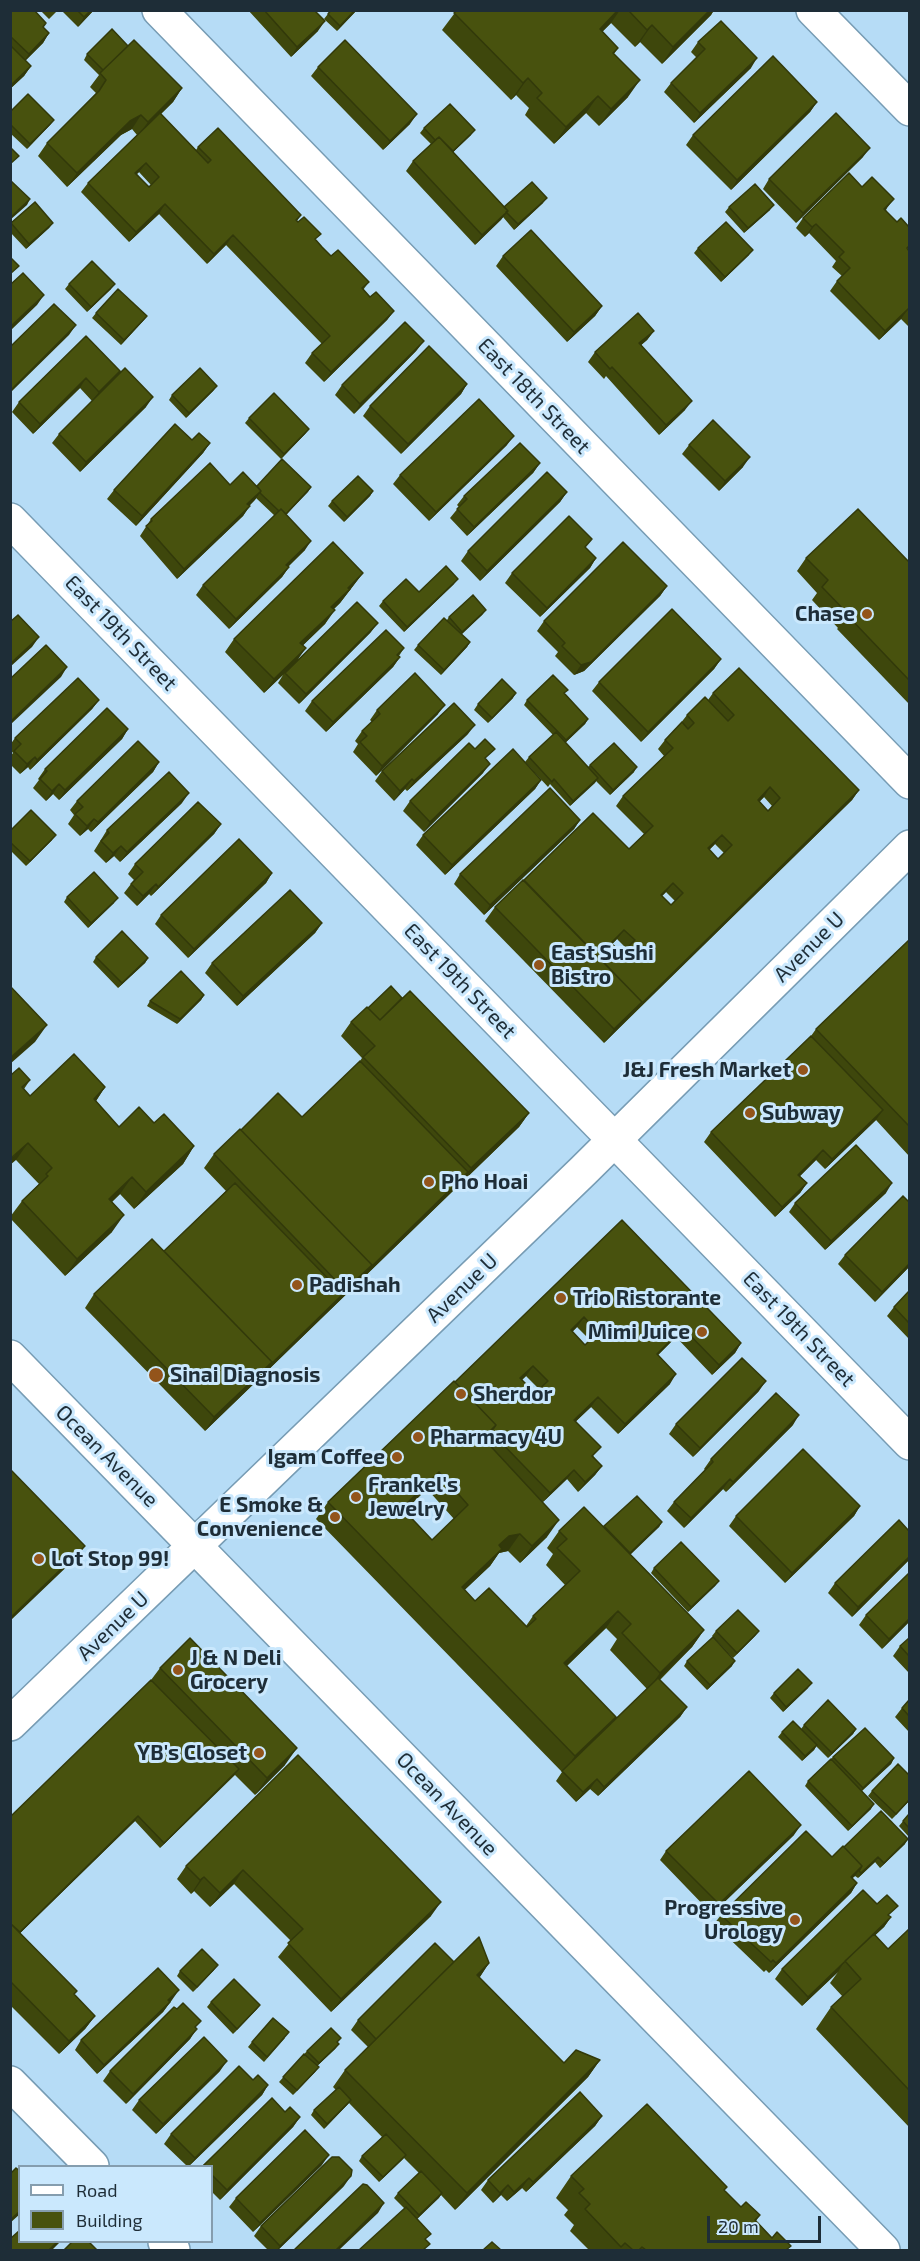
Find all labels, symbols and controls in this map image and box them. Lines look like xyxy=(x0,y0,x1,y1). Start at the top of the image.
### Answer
street label: East 18th Street xyxy=(472,333,596,459)
street label: East 19th Street xyxy=(60,570,182,696)
place label: Chase xyxy=(795,601,855,627)
marker: Chase xyxy=(860,607,874,621)
street label: Avenue U xyxy=(769,907,849,987)
street label: East 19th Street xyxy=(399,918,521,1044)
place label: East Sushi Bistro xyxy=(551,940,654,990)
marker: East Sushi Bistro xyxy=(532,958,546,972)
place label: J&J Fresh Market xyxy=(622,1057,791,1083)
marker: J&J Fresh Market xyxy=(796,1063,810,1077)
place label: Subway xyxy=(762,1100,841,1126)
marker: Subway xyxy=(743,1106,757,1120)
place label: Pho Hoai xyxy=(441,1169,528,1195)
marker: Pho Hoai xyxy=(422,1175,436,1189)
street label: Avenue U xyxy=(421,1248,503,1328)
street label: East 19th Street xyxy=(738,1266,860,1392)
place label: Padishah xyxy=(309,1272,401,1298)
marker: Padishah xyxy=(290,1278,304,1292)
place label: Trio Ristorante xyxy=(573,1285,721,1311)
marker: Trio Ristorante xyxy=(554,1291,568,1305)
place label: Mimi Juice xyxy=(588,1319,690,1345)
marker: Mimi Juice xyxy=(695,1325,709,1339)
place label: Sinai Diagnosis xyxy=(170,1362,320,1388)
marker: Sinai Diagnosis xyxy=(147,1366,165,1384)
place label: Sherdor xyxy=(473,1381,553,1407)
marker: Sherdor xyxy=(454,1387,468,1401)
street label: Ocean Avenue xyxy=(51,1400,163,1512)
place label: Pharmacy 4U xyxy=(430,1424,562,1450)
marker: Pharmacy 4U xyxy=(411,1430,425,1444)
place label: Igam Coffee xyxy=(268,1444,385,1470)
marker: Igam Coffee xyxy=(390,1450,404,1464)
place label: Frankel's Jewelry xyxy=(368,1472,458,1522)
marker: Frankel's Jewelry xyxy=(349,1490,363,1504)
place label: E Smoke & Convenience xyxy=(197,1492,323,1542)
marker: E Smoke & Convenience xyxy=(328,1510,342,1524)
place label: Lot Stop 99! xyxy=(51,1546,169,1572)
marker: Lot Stop 99! xyxy=(32,1552,46,1566)
street label: Avenue U xyxy=(72,1586,154,1666)
place label: J & N Deli Grocery xyxy=(190,1645,282,1695)
marker: J & N Deli Grocery xyxy=(171,1663,185,1677)
place label: YB's Closet xyxy=(137,1740,247,1766)
marker: YB's Closet xyxy=(252,1746,266,1760)
street label: Ocean Avenue xyxy=(391,1747,503,1861)
place label: Progressive Urology xyxy=(664,1895,783,1945)
marker: Progressive Urology xyxy=(788,1913,802,1927)
legend xyxy=(18,2165,213,2243)
text: Road xyxy=(76,2179,117,2201)
scale bar xyxy=(710,2204,824,2242)
text: Building xyxy=(76,2209,143,2231)
text: 20 m xyxy=(718,2215,759,2237)

